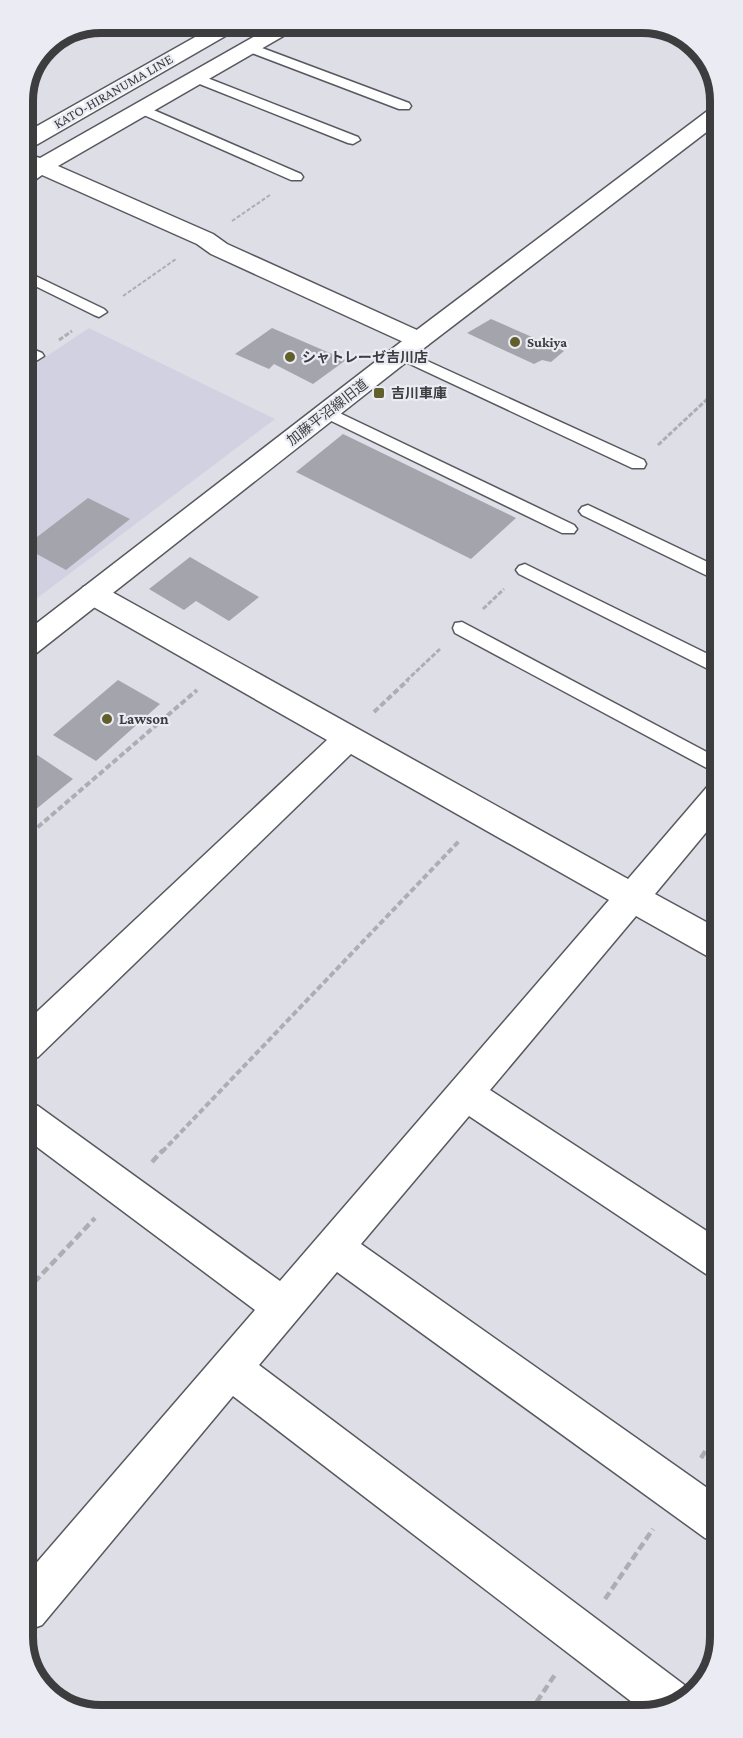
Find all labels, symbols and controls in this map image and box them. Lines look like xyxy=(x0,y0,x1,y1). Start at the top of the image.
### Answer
street label: KATO-HIRANUMA LINE xyxy=(51,50,176,132)
place label: Sukiya xyxy=(527,334,567,350)
marker: Sukiya xyxy=(508,335,522,349)
place label: シャトレーゼ吉川店 xyxy=(302,349,428,365)
marker: シャトレーゼ吉川店 xyxy=(283,350,297,364)
street label: 加藤平沼線旧道 xyxy=(283,376,371,448)
place label: 吉川車庫 xyxy=(391,385,447,401)
marker: 吉川車庫 xyxy=(372,386,386,400)
place label: Lawson xyxy=(119,711,169,727)
marker: Lawson xyxy=(100,712,114,726)

